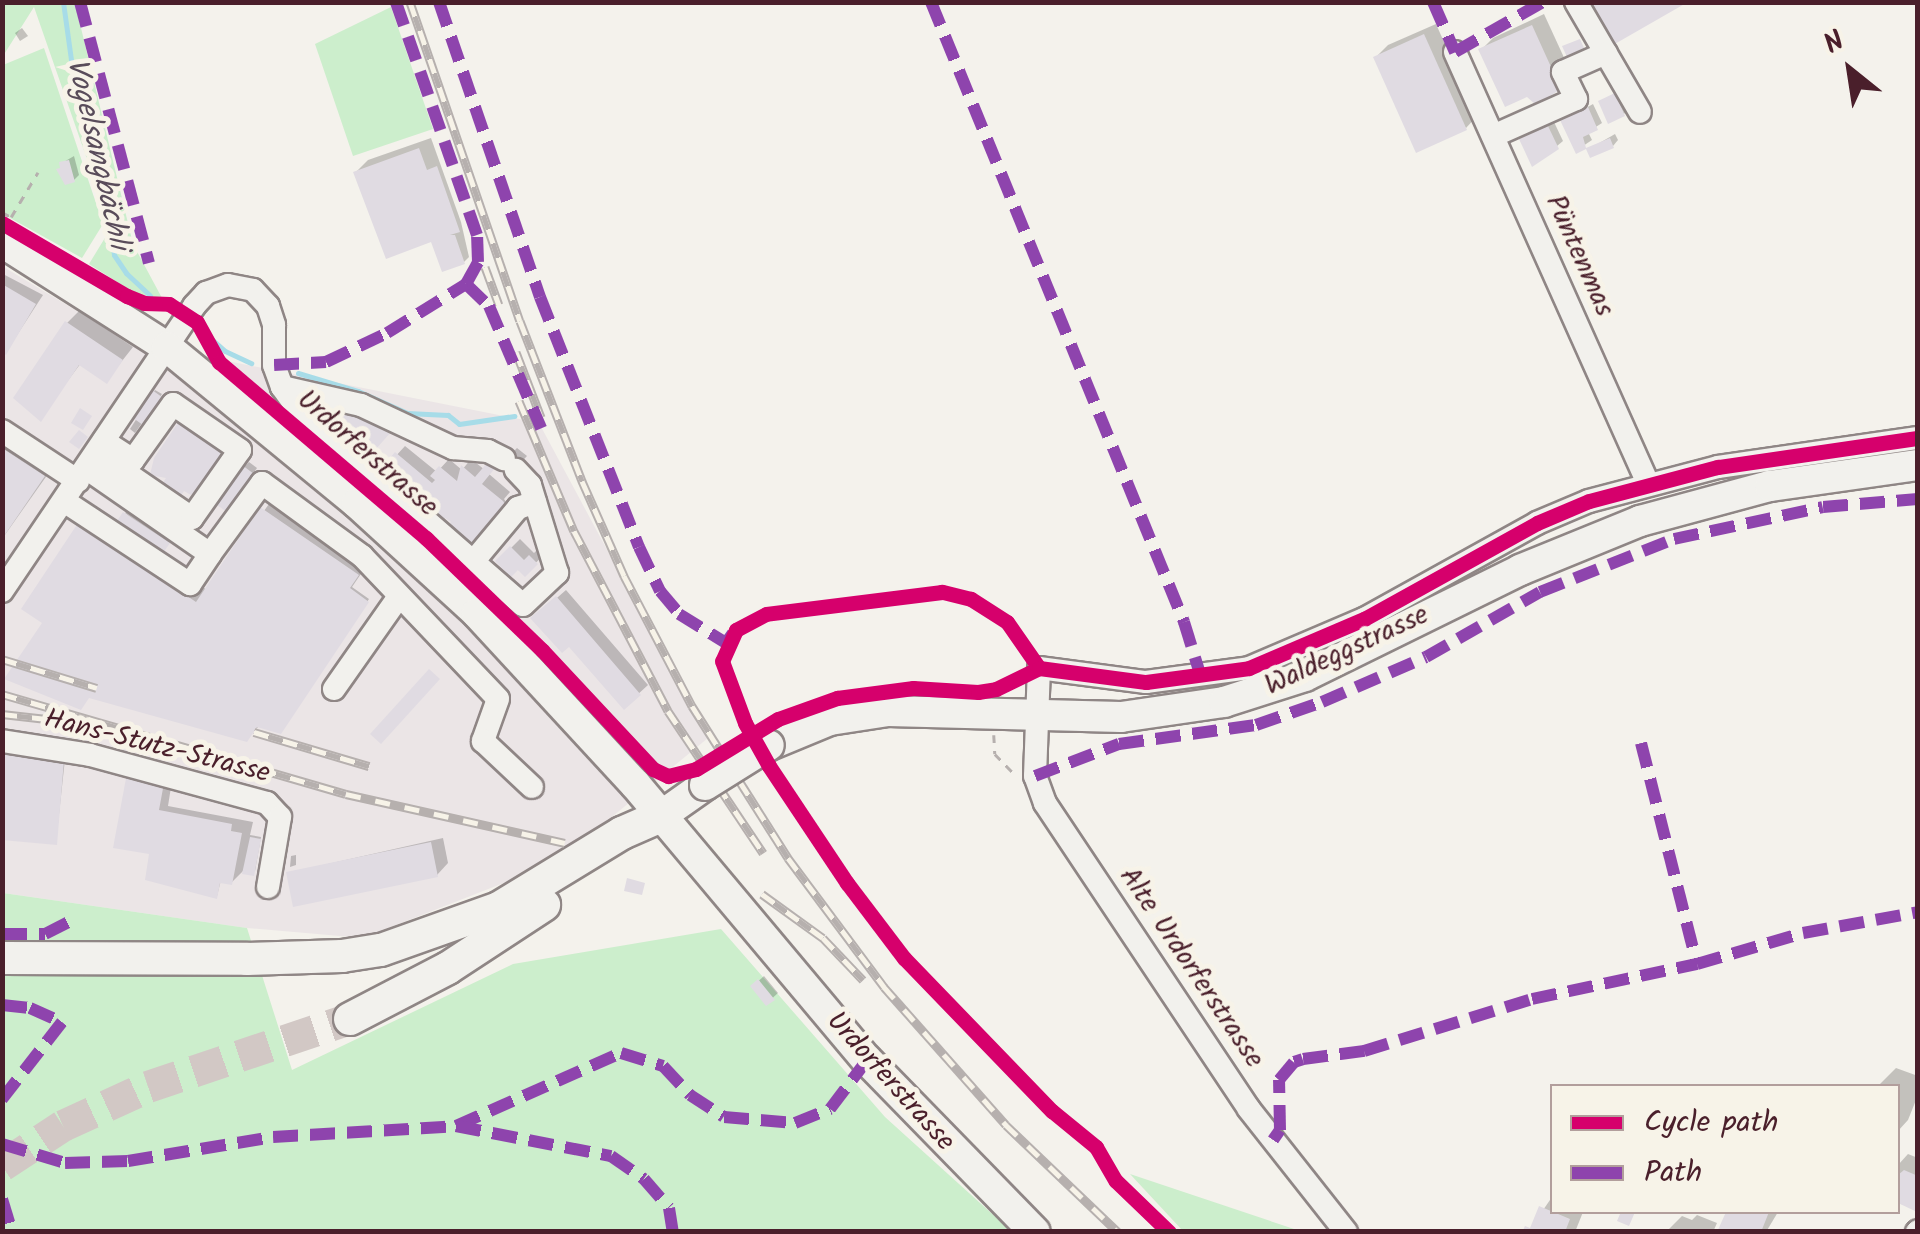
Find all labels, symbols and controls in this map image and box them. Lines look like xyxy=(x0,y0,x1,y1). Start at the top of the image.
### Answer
north arrow xyxy=(1800,20,1900,120)
text: N xyxy=(1816,20,1854,67)
water label: Vogelsangbächli xyxy=(57,55,137,253)
street label: Püntenmas xyxy=(1537,190,1621,322)
street label: Urdorferstrasse xyxy=(290,384,444,524)
street label: Waldeggstrasse xyxy=(1260,598,1434,704)
street label: Hans-Stutz-Strasse xyxy=(41,703,273,791)
street label: Alte Urdorferstrasse xyxy=(1112,861,1270,1075)
street label: Urdorferstrasse xyxy=(819,1005,961,1159)
legend xyxy=(1550,1084,1900,1214)
text: Cycle path xyxy=(1644,1099,1778,1147)
text: Path xyxy=(1644,1149,1702,1197)

